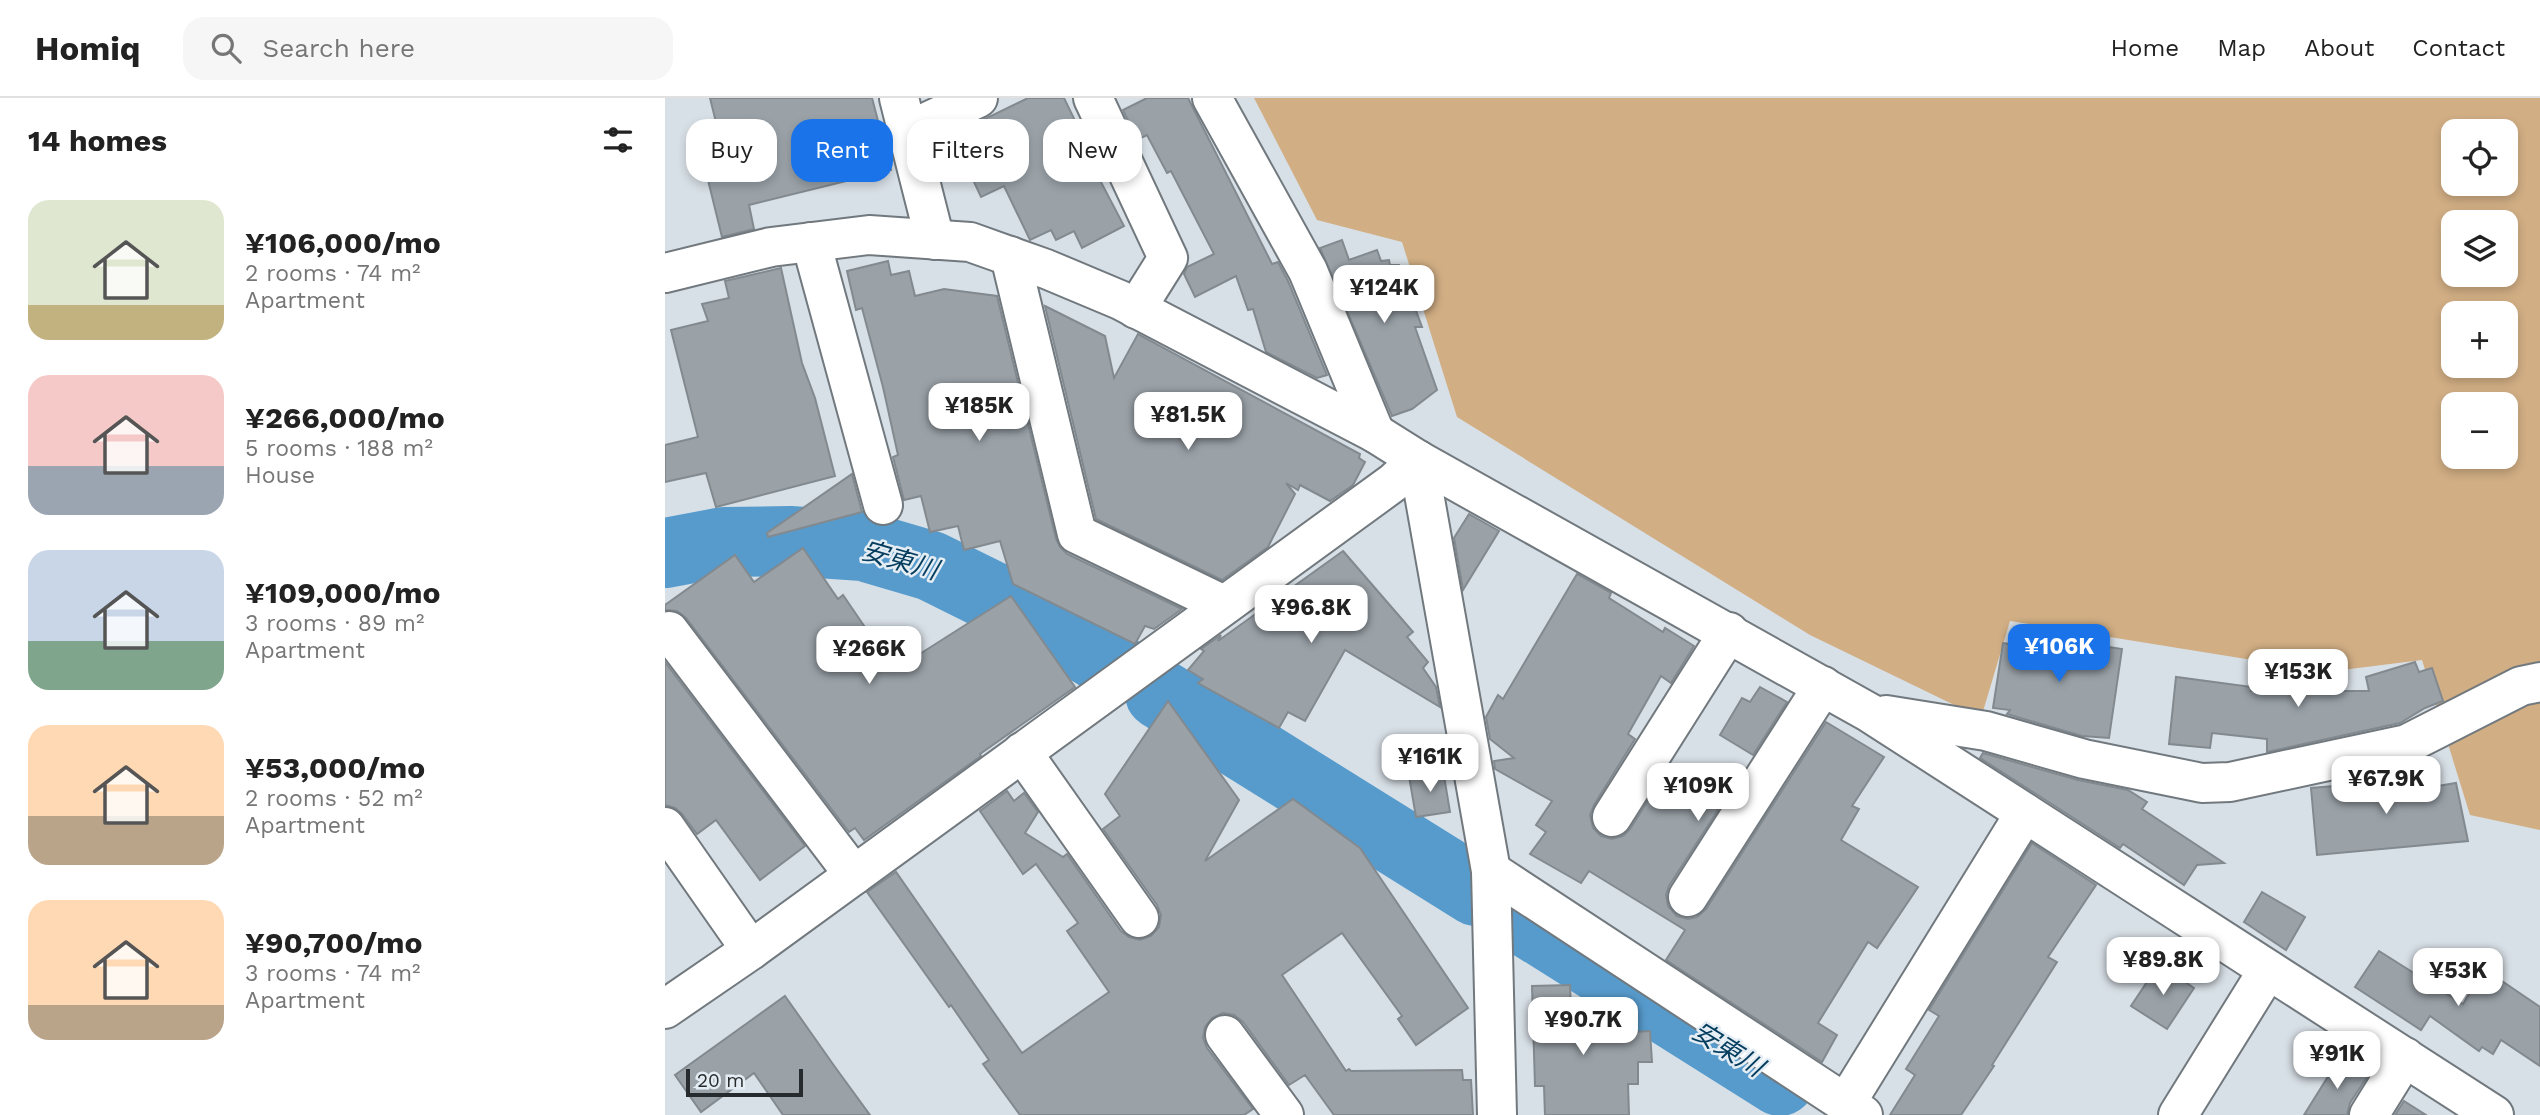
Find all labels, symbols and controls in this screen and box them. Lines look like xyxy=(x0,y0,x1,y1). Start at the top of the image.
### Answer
search box xyxy=(183,17,673,80)
text: Homiq xyxy=(35,29,141,68)
icon: search xyxy=(207,29,245,67)
text: Search here xyxy=(263,33,415,63)
text: Home xyxy=(2111,34,2179,62)
text: Map xyxy=(2217,34,2266,62)
text: About xyxy=(2304,34,2374,62)
text: Contact xyxy=(2412,34,2505,62)
chip: Buy xyxy=(686,119,777,182)
chip: Rent xyxy=(791,119,893,182)
chip: Filters xyxy=(907,119,1029,182)
chip: New xyxy=(1043,119,1142,182)
map controls xyxy=(2441,119,2518,469)
button: locate xyxy=(2441,119,2518,196)
icon: filters xyxy=(599,121,637,159)
text: 14 homes xyxy=(28,123,167,158)
button: layers xyxy=(2441,210,2518,287)
text: ¥106,000/mo xyxy=(245,225,441,260)
icon: home xyxy=(84,228,168,312)
text: 2 rooms · 74 m² xyxy=(245,260,420,287)
pin: ¥124K xyxy=(1335,266,1433,325)
text: ¥124K xyxy=(1349,274,1419,301)
text: Apartment xyxy=(245,287,365,314)
button: + xyxy=(2441,301,2518,378)
pin: ¥185K xyxy=(930,384,1028,443)
text: ¥185K xyxy=(945,392,1014,419)
pin: ¥81.5K xyxy=(1131,392,1245,452)
button: − xyxy=(2441,392,2518,469)
text: ¥266,000/mo xyxy=(245,400,445,435)
text: ¥81.5K xyxy=(1150,401,1226,428)
icon: home xyxy=(84,403,168,487)
text: 5 rooms · 188 m² xyxy=(245,435,433,462)
text: House xyxy=(245,462,315,489)
water label: 安東川 xyxy=(858,535,945,586)
text: ¥109,000/mo xyxy=(245,575,440,610)
icon: home xyxy=(84,578,168,662)
pin: ¥96.8K xyxy=(1254,586,1368,645)
text: ¥96.8K xyxy=(1271,594,1351,621)
text: 3 rooms · 89 m² xyxy=(245,610,424,637)
pin: ¥106K xyxy=(2010,624,2108,684)
pin: ¥266K xyxy=(820,626,918,686)
text: ¥106K xyxy=(2024,633,2094,660)
text: ¥266K xyxy=(832,635,906,662)
text: Apartment xyxy=(245,637,365,664)
pin: ¥153K xyxy=(2249,650,2347,709)
text: ¥153K xyxy=(2264,658,2332,685)
pin: ¥161K xyxy=(1381,734,1479,794)
text: ¥161K xyxy=(1398,743,1462,770)
text: ¥53,000/mo xyxy=(245,750,425,785)
icon: home xyxy=(84,753,168,837)
pin: ¥67.9K xyxy=(2329,756,2443,816)
pin: ¥109K xyxy=(1649,764,1747,823)
text: ¥67.9K xyxy=(2348,765,2425,792)
text: ¥109K xyxy=(1663,772,1733,799)
text: 2 rooms · 52 m² xyxy=(245,785,423,812)
text: Apartment xyxy=(245,812,365,839)
text: ¥90,700/mo xyxy=(245,925,422,960)
icon: home xyxy=(84,928,168,1012)
pin: ¥89.8K xyxy=(2106,937,2220,997)
text: ¥89.8K xyxy=(2123,946,2203,973)
pin: ¥53K xyxy=(2417,948,2499,1008)
text: ¥53K xyxy=(2429,957,2487,984)
text: 3 rooms · 74 m² xyxy=(245,960,420,987)
text: Apartment xyxy=(245,987,365,1014)
pin: ¥90.7K xyxy=(1526,998,1640,1057)
text: ¥90.7K xyxy=(1544,1006,1622,1033)
water label: 安東川 xyxy=(1687,1016,1772,1084)
pin: ¥91K xyxy=(2296,1032,2378,1091)
text: ¥91K xyxy=(2309,1040,2365,1067)
scale bar xyxy=(686,1066,803,1098)
text: 20 m xyxy=(697,1069,744,1092)

